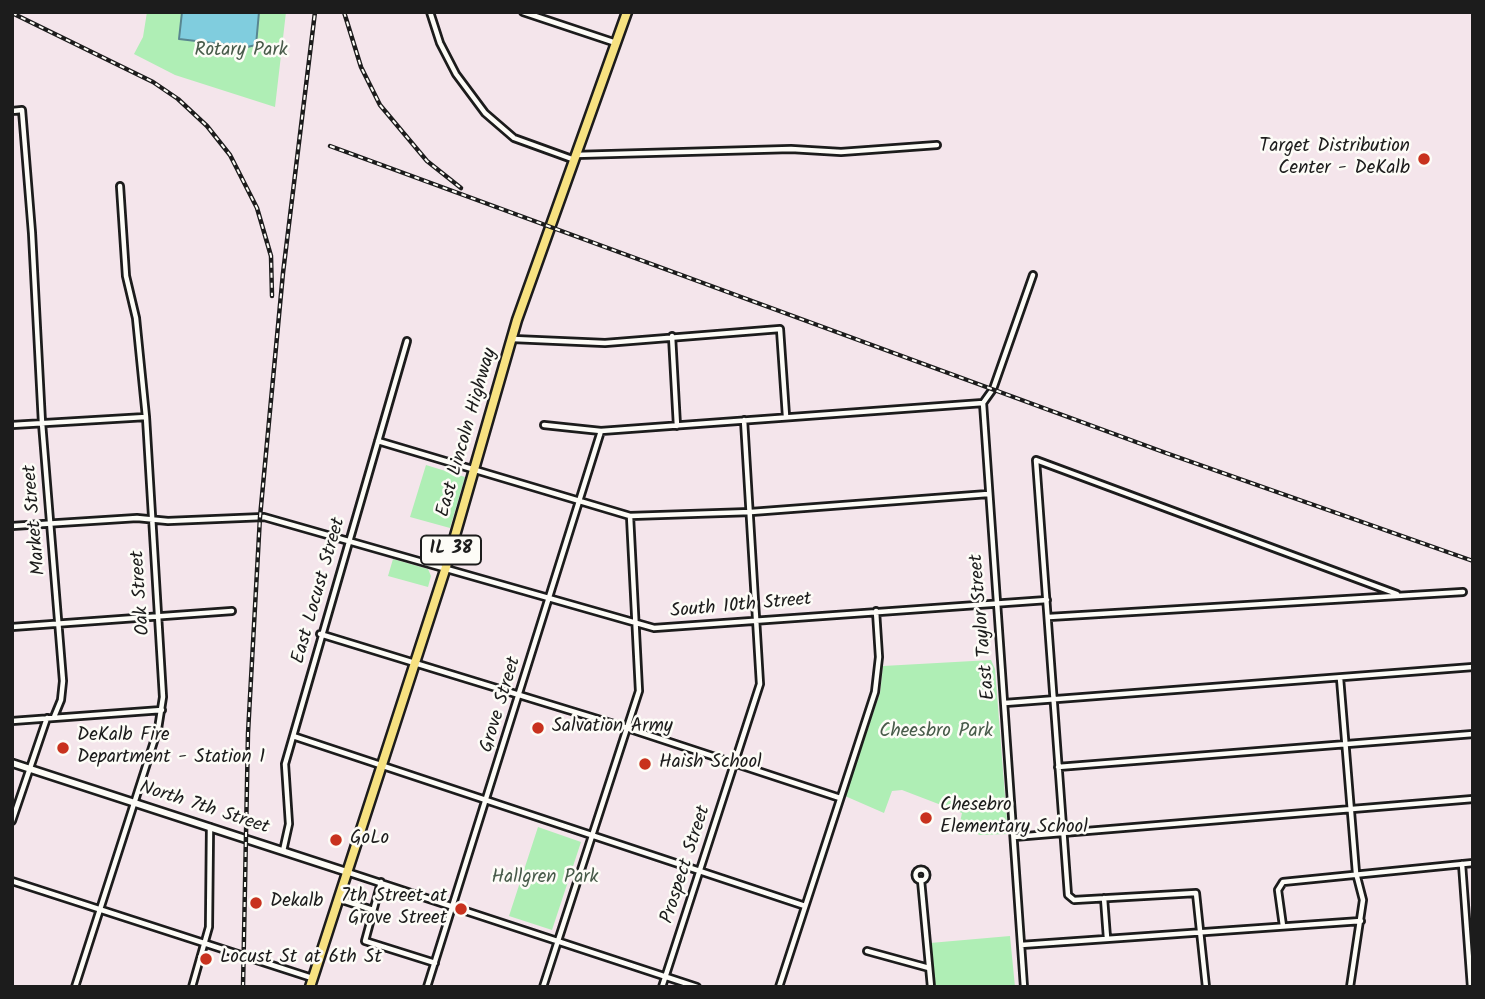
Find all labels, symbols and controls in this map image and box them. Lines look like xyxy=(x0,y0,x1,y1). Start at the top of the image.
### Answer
park label: Rotary Park xyxy=(194,41,288,63)
place label: Target Distribution Center - DeKalb xyxy=(1259,137,1410,181)
marker: Target Distribution Center - DeKalb xyxy=(1416,151,1432,167)
street label: East Lincoln Highway xyxy=(433,346,503,520)
street label: Market Street xyxy=(20,464,52,576)
street label: East Locust Street xyxy=(288,515,352,667)
road number: IL 38 xyxy=(421,536,481,564)
street label: Oak Street xyxy=(128,550,156,636)
street label: East Taylor Street xyxy=(966,553,1002,701)
street label: South 10th Street xyxy=(669,589,813,625)
street label: Grove Street xyxy=(477,654,527,756)
place label: Salvation Army xyxy=(552,717,673,739)
marker: Salvation Army xyxy=(530,720,546,736)
park label: Cheesbro Park xyxy=(879,722,993,744)
place label: DeKalb Fire Department - Station 1 xyxy=(77,726,265,770)
marker: DeKalb Fire Department - Station 1 xyxy=(55,740,71,756)
place label: Haish School xyxy=(659,753,762,775)
marker: Haish School xyxy=(637,756,653,772)
street label: North 7th Street xyxy=(136,777,272,841)
place label: Chesebro Elementary School xyxy=(940,796,1088,840)
street label: Prospect Street xyxy=(657,803,717,927)
marker: Chesebro Elementary School xyxy=(918,810,934,826)
place label: GoLo xyxy=(350,829,389,851)
marker: GoLo xyxy=(328,832,344,848)
park label: Hallgren Park xyxy=(492,868,598,890)
place label: 7th Street at Grove Street xyxy=(341,887,447,931)
place label: Dekalb xyxy=(270,892,323,914)
marker: Dekalb xyxy=(248,895,264,911)
marker: 7th Street at Grove Street xyxy=(453,901,469,917)
place label: Locust St at 6th St xyxy=(220,948,382,970)
marker: Locust St at 6th St xyxy=(198,951,214,967)

